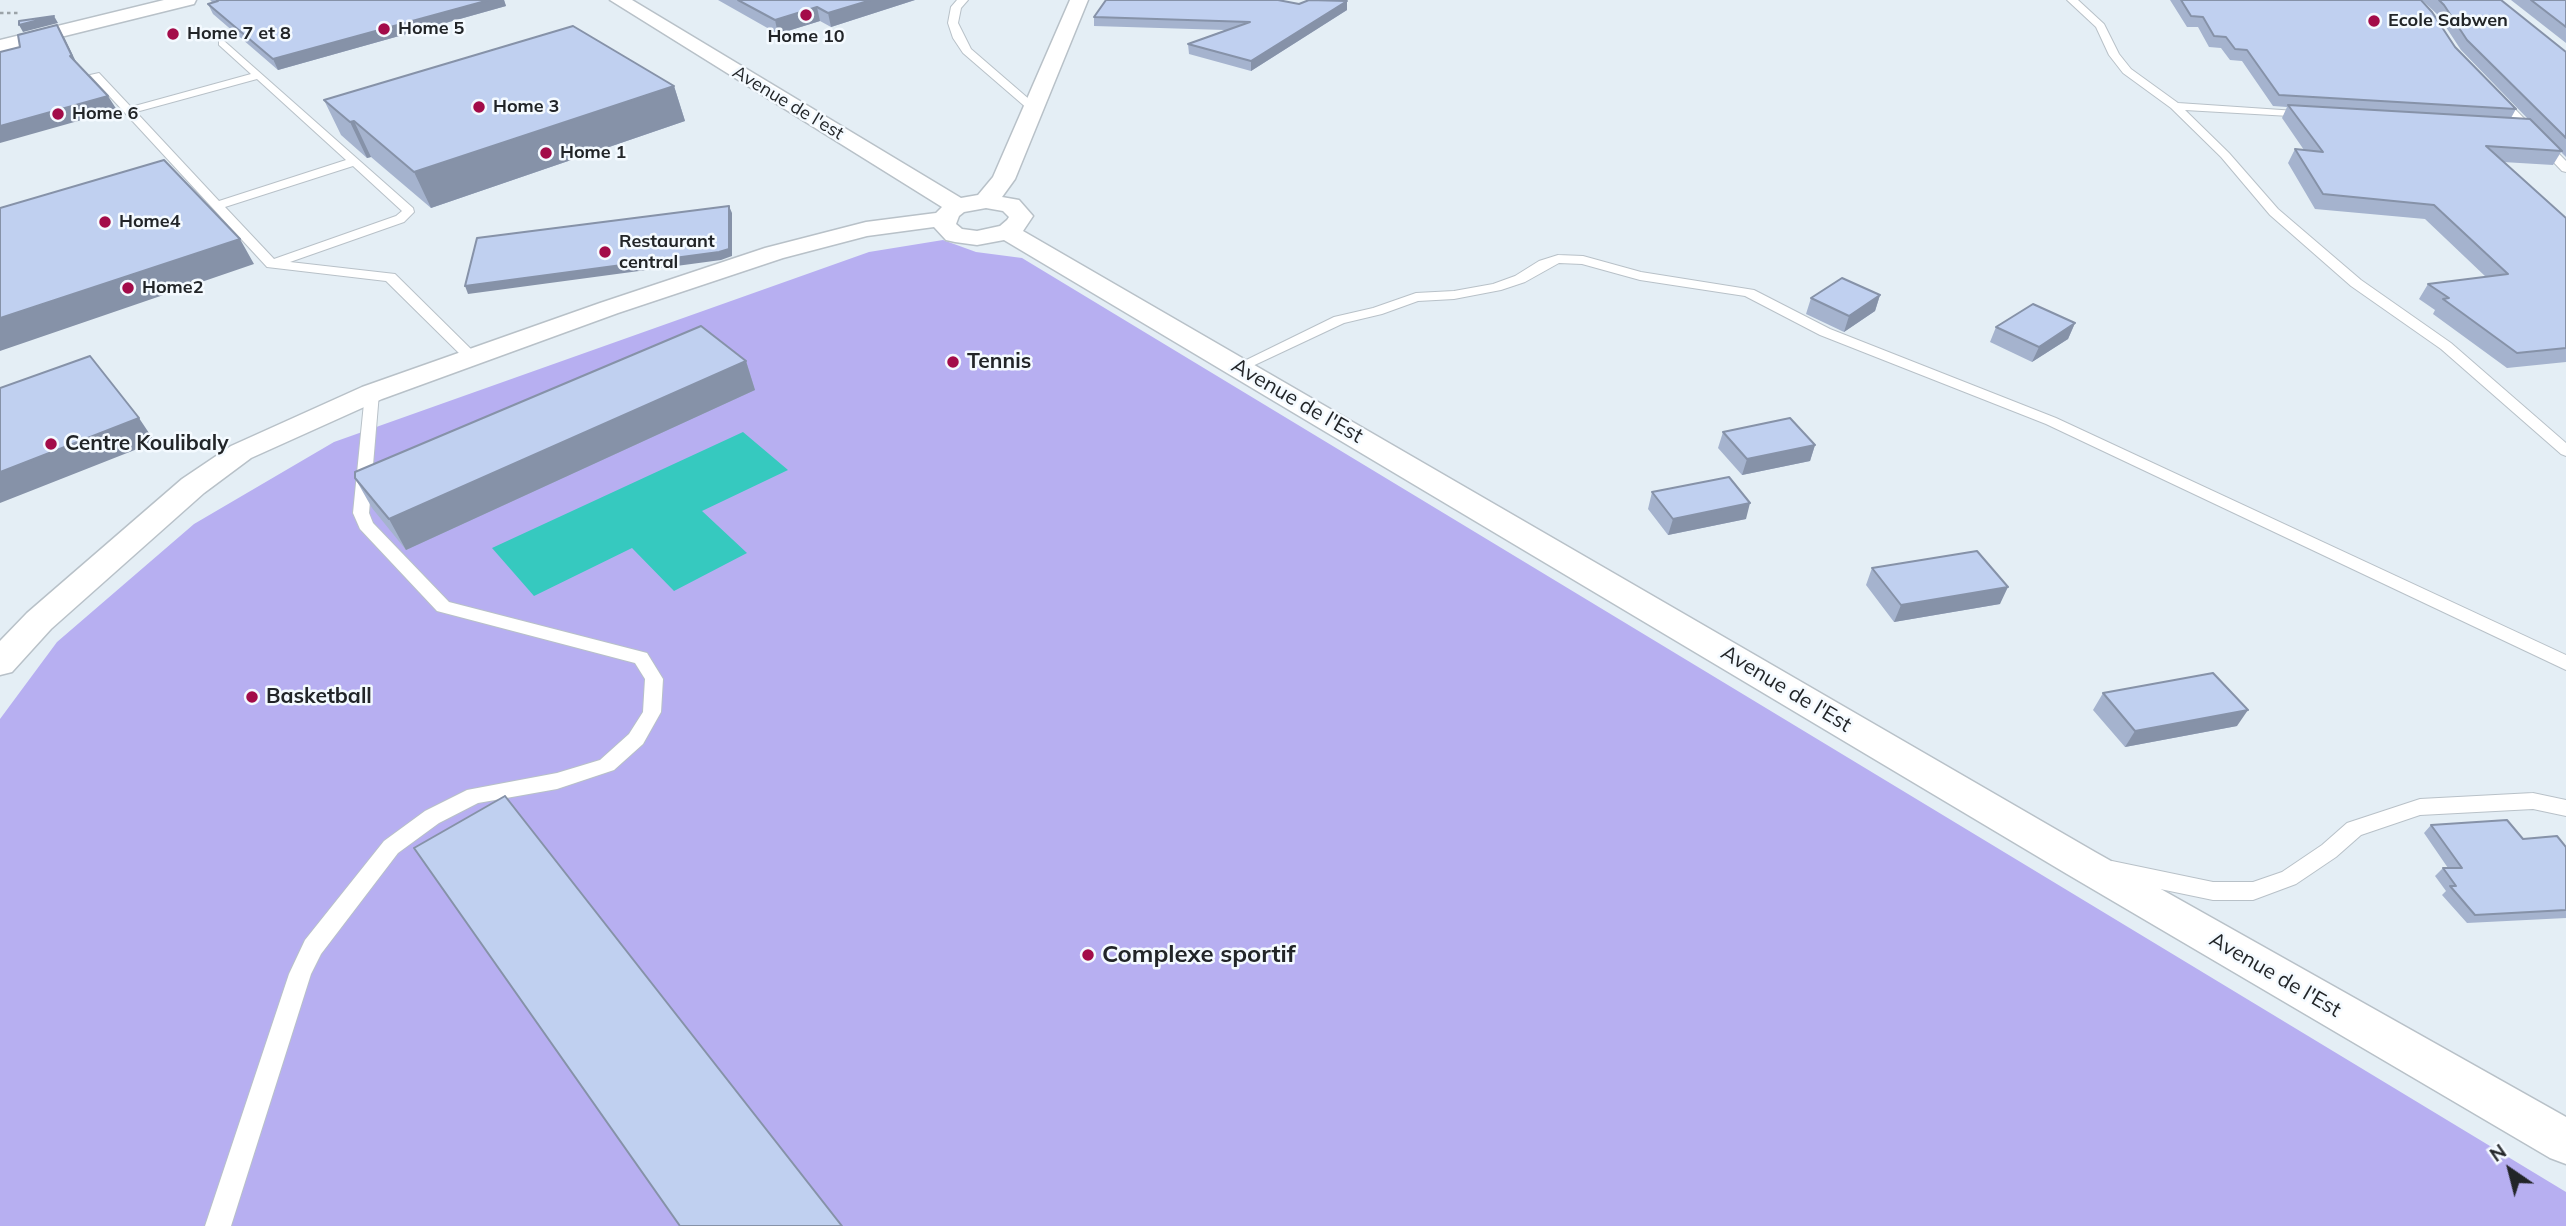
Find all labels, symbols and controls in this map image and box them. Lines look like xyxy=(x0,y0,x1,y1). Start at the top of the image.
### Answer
marker: Home 10 xyxy=(798,7,814,23)
place label: Ecole Sabwen xyxy=(2388,10,2508,32)
marker: Ecole Sabwen xyxy=(2366,13,2382,29)
place label: Home 5 xyxy=(398,18,464,40)
marker: Home 5 xyxy=(376,21,392,37)
place label: Home 7 et 8 xyxy=(187,23,291,45)
marker: Home 7 et 8 xyxy=(165,26,181,42)
place label: Home 10 xyxy=(767,26,845,48)
street label: Avenue de l'est xyxy=(728,61,848,145)
place label: Home 3 xyxy=(493,96,559,118)
marker: Home 3 xyxy=(471,99,487,115)
place label: Home 6 xyxy=(72,103,138,125)
marker: Home 6 xyxy=(50,106,66,122)
place label: Home 1 xyxy=(560,142,626,164)
marker: Home 1 xyxy=(538,145,554,161)
place label: Home4 xyxy=(119,211,180,233)
marker: Home4 xyxy=(97,214,113,230)
place label: Restaurant central xyxy=(619,231,715,274)
marker: Restaurant central xyxy=(597,244,613,260)
place label: Home2 xyxy=(142,277,203,299)
marker: Home2 xyxy=(120,280,136,296)
place label: Tennis xyxy=(967,349,1031,375)
street label: Avenue de l'Est xyxy=(1227,353,1367,449)
marker: Tennis xyxy=(945,354,961,370)
place label: Centre Koulibaly xyxy=(65,431,229,457)
marker: Centre Koulibaly xyxy=(43,436,59,452)
street label: Avenue de l'Est xyxy=(1716,640,1856,738)
place label: Basketball xyxy=(266,684,372,710)
marker: Basketball xyxy=(244,689,260,705)
street label: Avenue de l'Est xyxy=(2205,927,2345,1023)
place label: Complexe sportif xyxy=(1102,941,1296,969)
marker: Complexe sportif xyxy=(1080,947,1096,963)
north arrow xyxy=(2475,1135,2545,1205)
text: N xyxy=(2485,1139,2511,1167)

